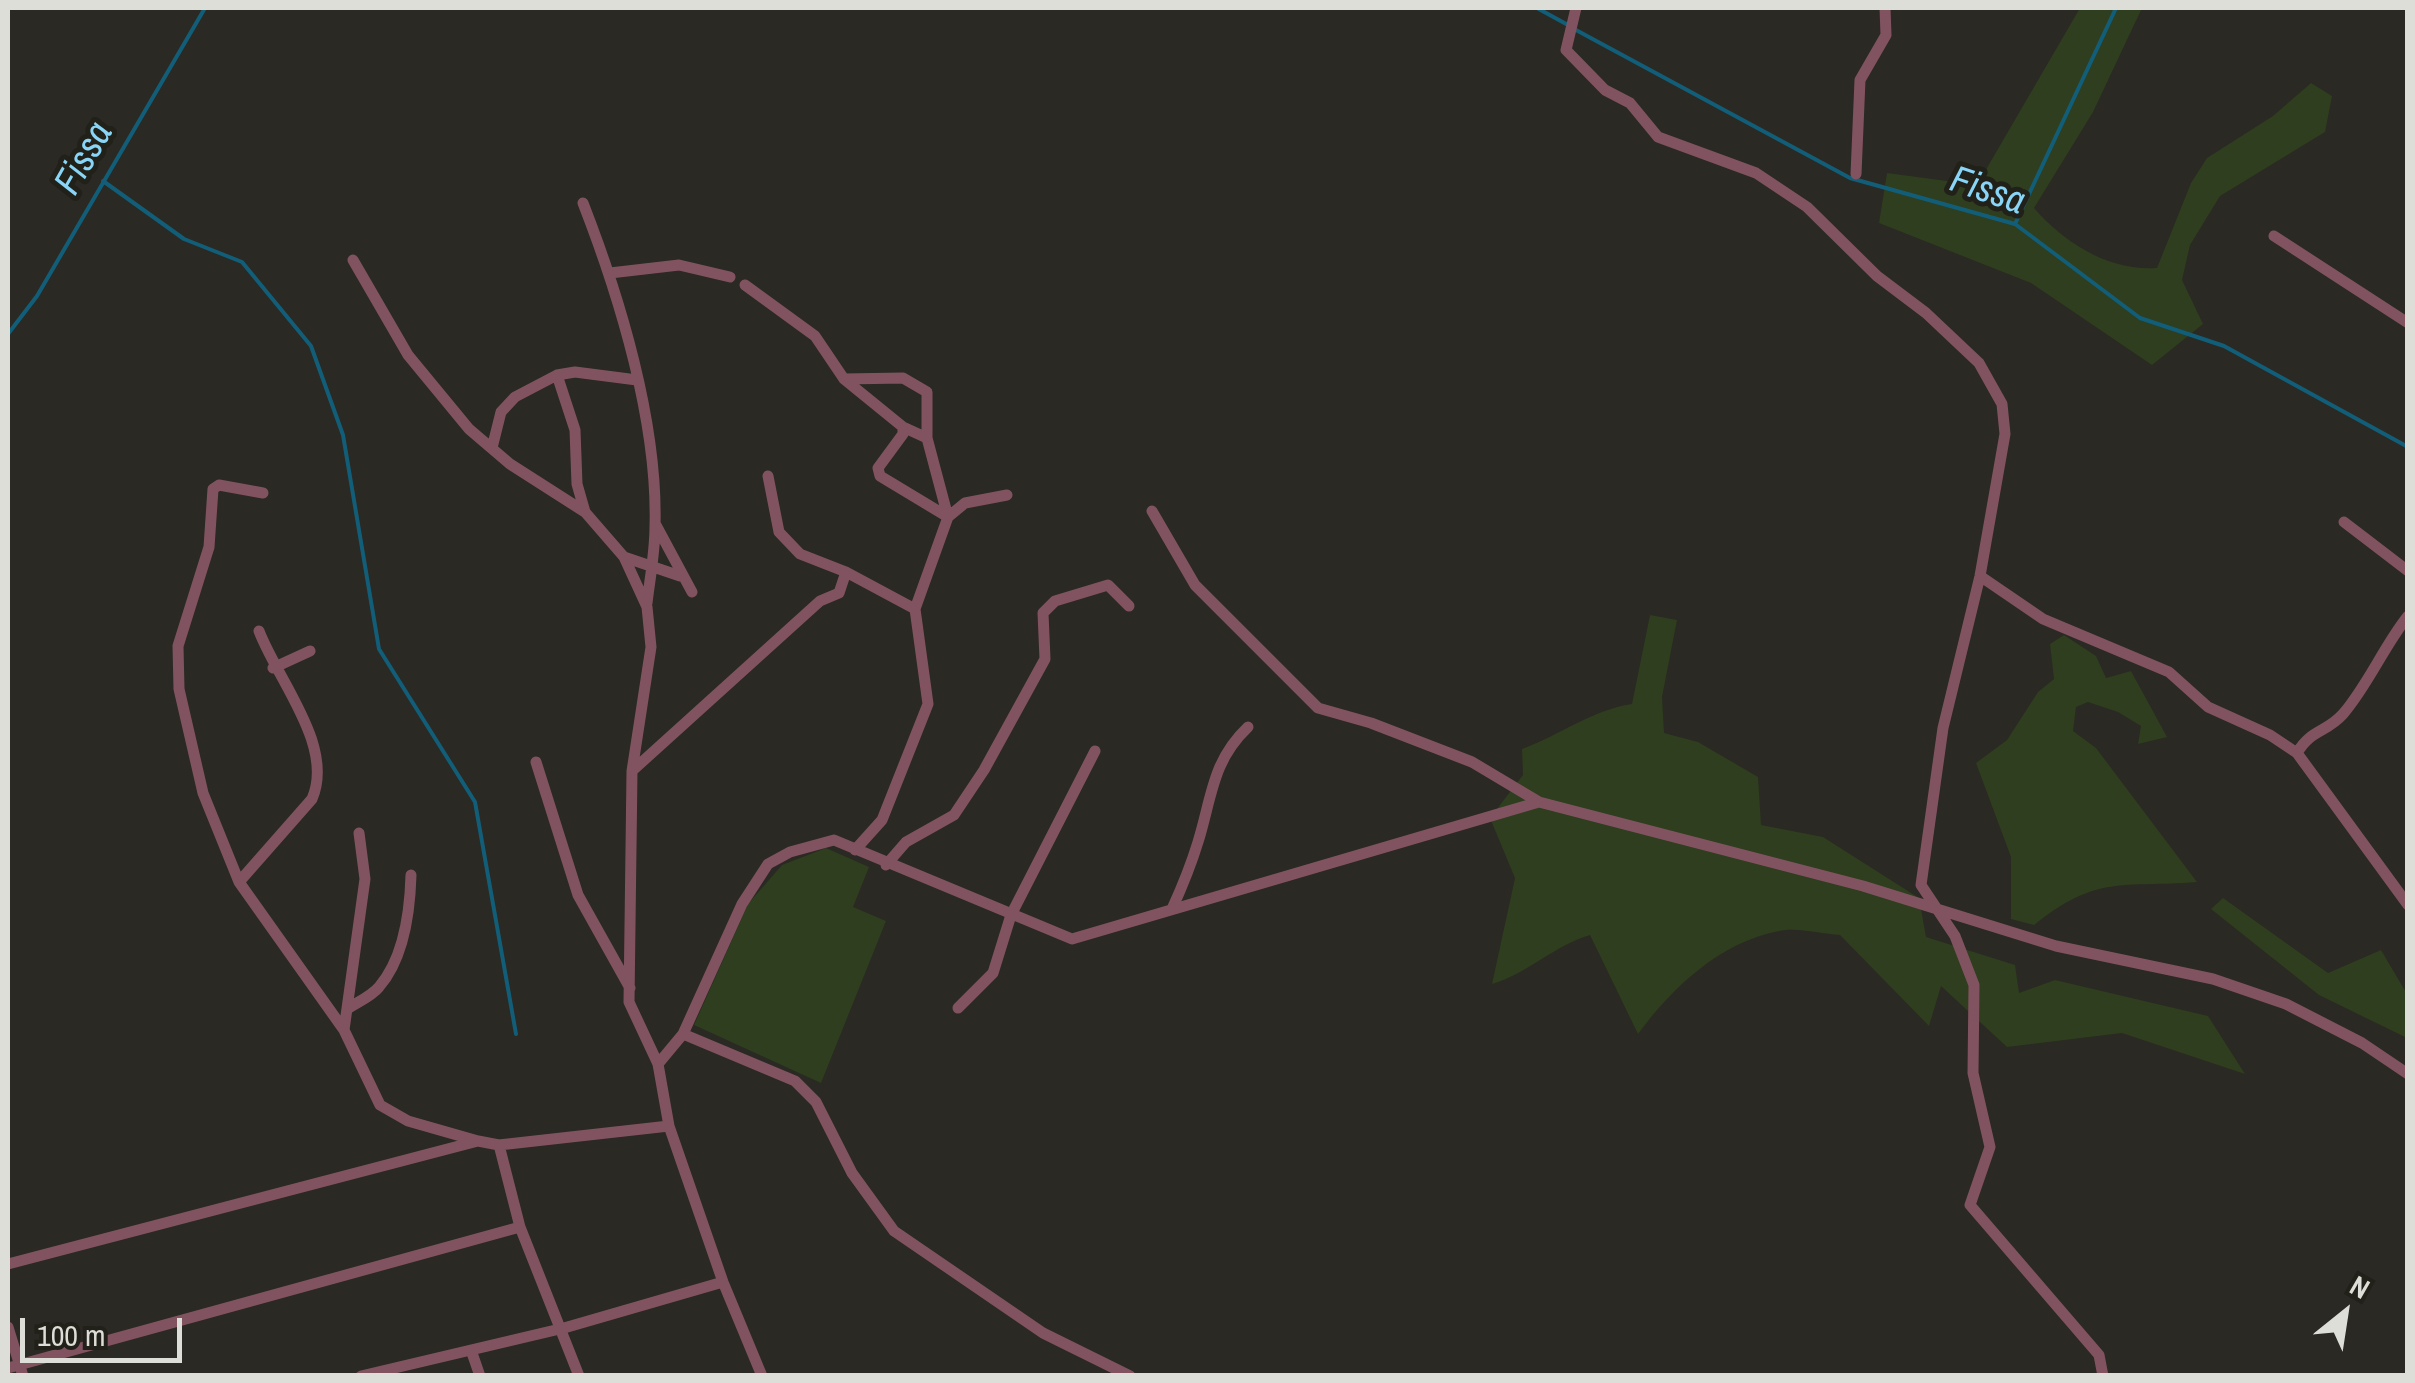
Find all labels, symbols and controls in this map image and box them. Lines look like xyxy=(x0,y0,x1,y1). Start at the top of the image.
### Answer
water label: Fissa xyxy=(46,115,124,203)
water label: Fissa xyxy=(1944,158,2030,226)
north arrow xyxy=(2295,1263,2395,1363)
text: N xyxy=(2343,1266,2377,1308)
scale bar xyxy=(25,1298,188,1360)
text: 100 m xyxy=(37,1315,105,1355)

